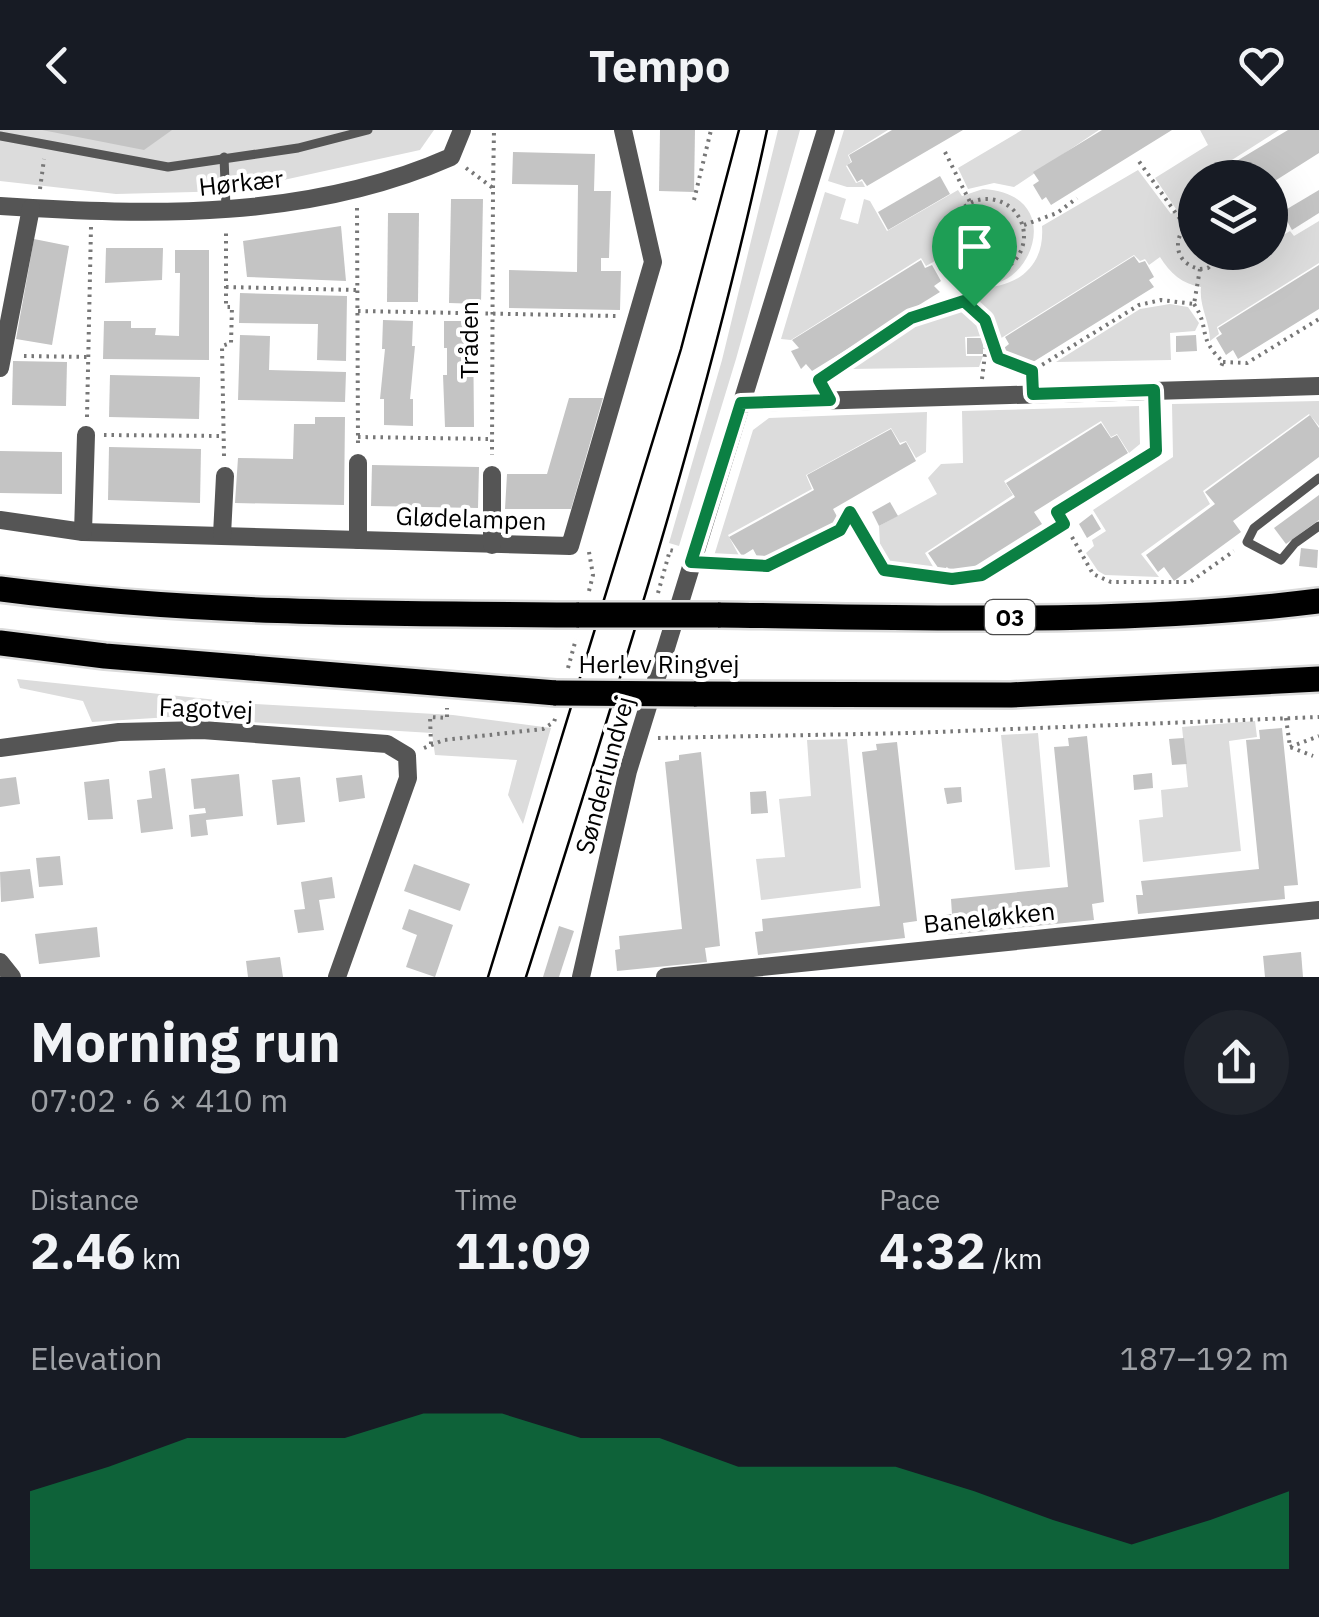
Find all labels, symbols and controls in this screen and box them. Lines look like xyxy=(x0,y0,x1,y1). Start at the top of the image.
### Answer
text: Tempo xyxy=(589,36,730,94)
icon: back xyxy=(30,38,85,93)
icon: heart xyxy=(1234,38,1289,93)
map controls xyxy=(1178,160,1288,270)
button: layers xyxy=(1178,160,1288,270)
street label: Hørkær xyxy=(197,161,285,203)
pin xyxy=(932,204,1017,307)
icon: arrive xyxy=(947,219,1002,274)
street label: Tråden xyxy=(452,301,485,379)
street label: Glødelampen xyxy=(395,499,547,537)
road number: O3 xyxy=(985,600,1035,634)
street label: Herlev Ringvej xyxy=(579,647,739,680)
street label: Fagotvej xyxy=(158,690,254,726)
street label: Sønderlundvej xyxy=(567,692,641,858)
street label: Baneløkken xyxy=(921,894,1057,940)
text: Morning run xyxy=(30,1006,341,1077)
button: share xyxy=(1184,1010,1289,1115)
text: 07:02 · 6 × 410 m xyxy=(30,1079,288,1121)
text: Distance xyxy=(30,1181,139,1218)
text: Time xyxy=(455,1181,518,1218)
text: Pace xyxy=(879,1181,940,1218)
text: 2.46 xyxy=(30,1218,136,1283)
text: 11:09 xyxy=(455,1218,591,1283)
text: 4:32 xyxy=(879,1218,986,1283)
text: km xyxy=(136,1240,181,1277)
text: /km xyxy=(986,1240,1042,1277)
text: Elevation xyxy=(30,1337,163,1379)
text: 187–192 m xyxy=(1119,1337,1289,1379)

